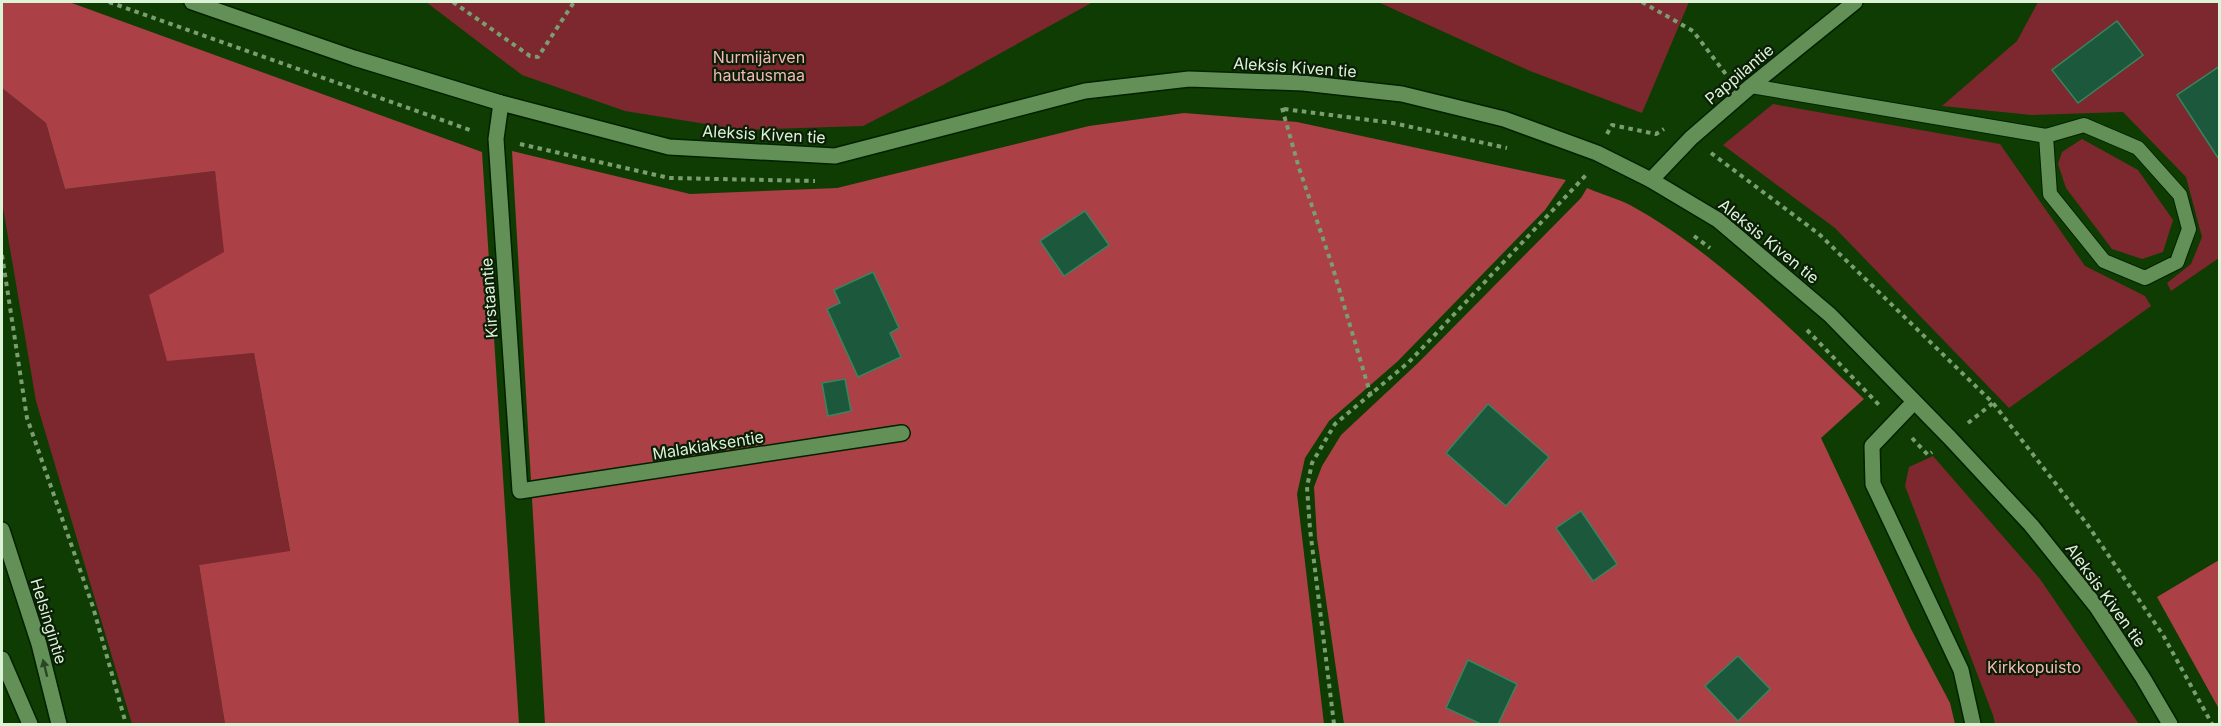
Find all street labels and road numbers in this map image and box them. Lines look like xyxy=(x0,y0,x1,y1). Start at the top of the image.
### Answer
street label: Pappilantie xyxy=(1701,40,1777,108)
street label: Aleksis Kiven tie xyxy=(1233,53,1357,81)
street label: Aleksis Kiven tie xyxy=(702,121,826,147)
street label: Aleksis Kiven tie xyxy=(1715,194,1823,288)
street label: Kirstaantie xyxy=(476,257,502,339)
street label: Malakiaksentie xyxy=(651,426,765,464)
street label: Aleksis Kiven tie xyxy=(2062,539,2150,651)
street label: Helsingintie xyxy=(27,576,71,666)

